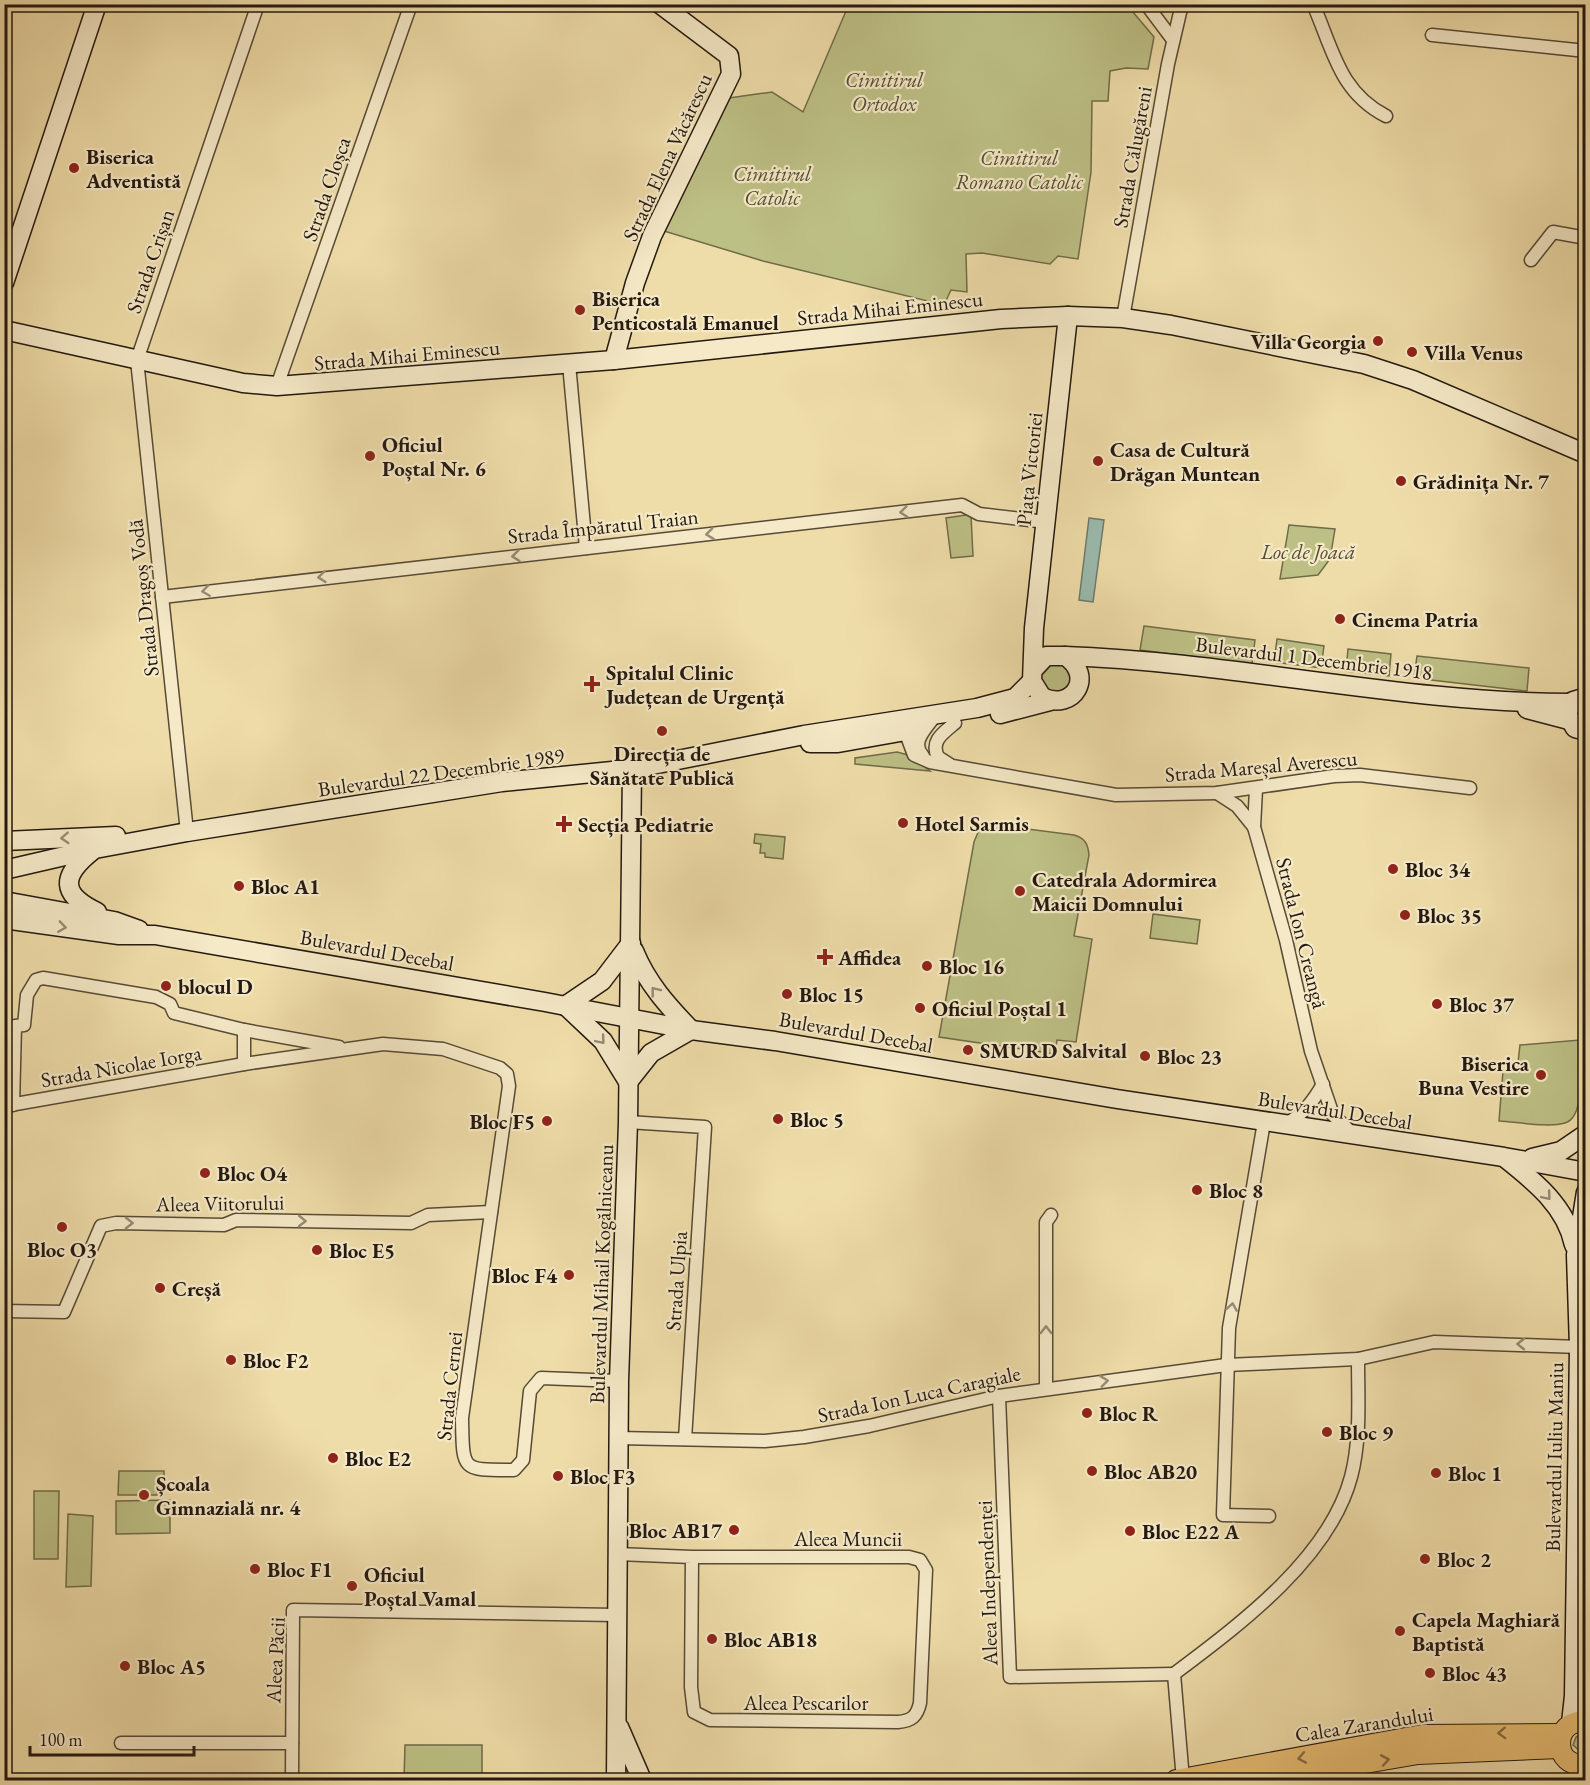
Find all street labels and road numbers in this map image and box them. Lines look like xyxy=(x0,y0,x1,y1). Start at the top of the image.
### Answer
street label: Strada Elena Văcărescu xyxy=(616,69,718,245)
street label: Strada Călugăreni xyxy=(1106,84,1158,230)
street label: Strada Cloșca xyxy=(296,133,357,245)
street label: Strada Crișan xyxy=(120,205,180,317)
street label: Strada Mihai Eminescu xyxy=(796,285,984,331)
street label: Strada Mihai Eminescu xyxy=(313,333,501,377)
street label: Piața Victoriei xyxy=(1010,411,1048,527)
street label: Strada Împăratul Traian xyxy=(506,503,700,549)
street label: Strada Dragoș Vodă xyxy=(121,517,165,678)
street label: Bulevardul 1 Decembrie 1918 xyxy=(1194,630,1434,686)
street label: Bulevardul 22 Decembrie 1989 xyxy=(316,741,566,803)
street label: Strada Mareșal Averescu xyxy=(1164,744,1358,788)
street label: Strada Ion Creangă xyxy=(1270,855,1334,1012)
street label: Bulevardul Decebal xyxy=(298,923,456,977)
street label: Bulevardul Decebal xyxy=(777,1005,935,1059)
street label: Strada Nicolae Iorga xyxy=(38,1038,204,1093)
street label: Bulevardul Decebal xyxy=(1256,1084,1414,1136)
street label: Bulevardul Mihail Kogălniceanu xyxy=(583,1144,619,1404)
street label: Aleea Viitorului xyxy=(154,1188,285,1218)
street label: Strada Ulpia xyxy=(659,1230,693,1332)
street label: Strada Cernei xyxy=(430,1330,468,1442)
street label: Strada Ion Luca Caragiale xyxy=(815,1359,1023,1429)
street label: Bulevardul Iuliu Maniu xyxy=(1539,1362,1569,1552)
street label: Aleea Independenței xyxy=(971,1500,1003,1667)
street label: Aleea Muncii xyxy=(793,1525,902,1552)
street label: Aleea Păcii xyxy=(259,1616,291,1705)
street label: Aleea Pescarilor xyxy=(742,1689,869,1716)
street label: Calea Zarandului xyxy=(1293,1700,1435,1748)

